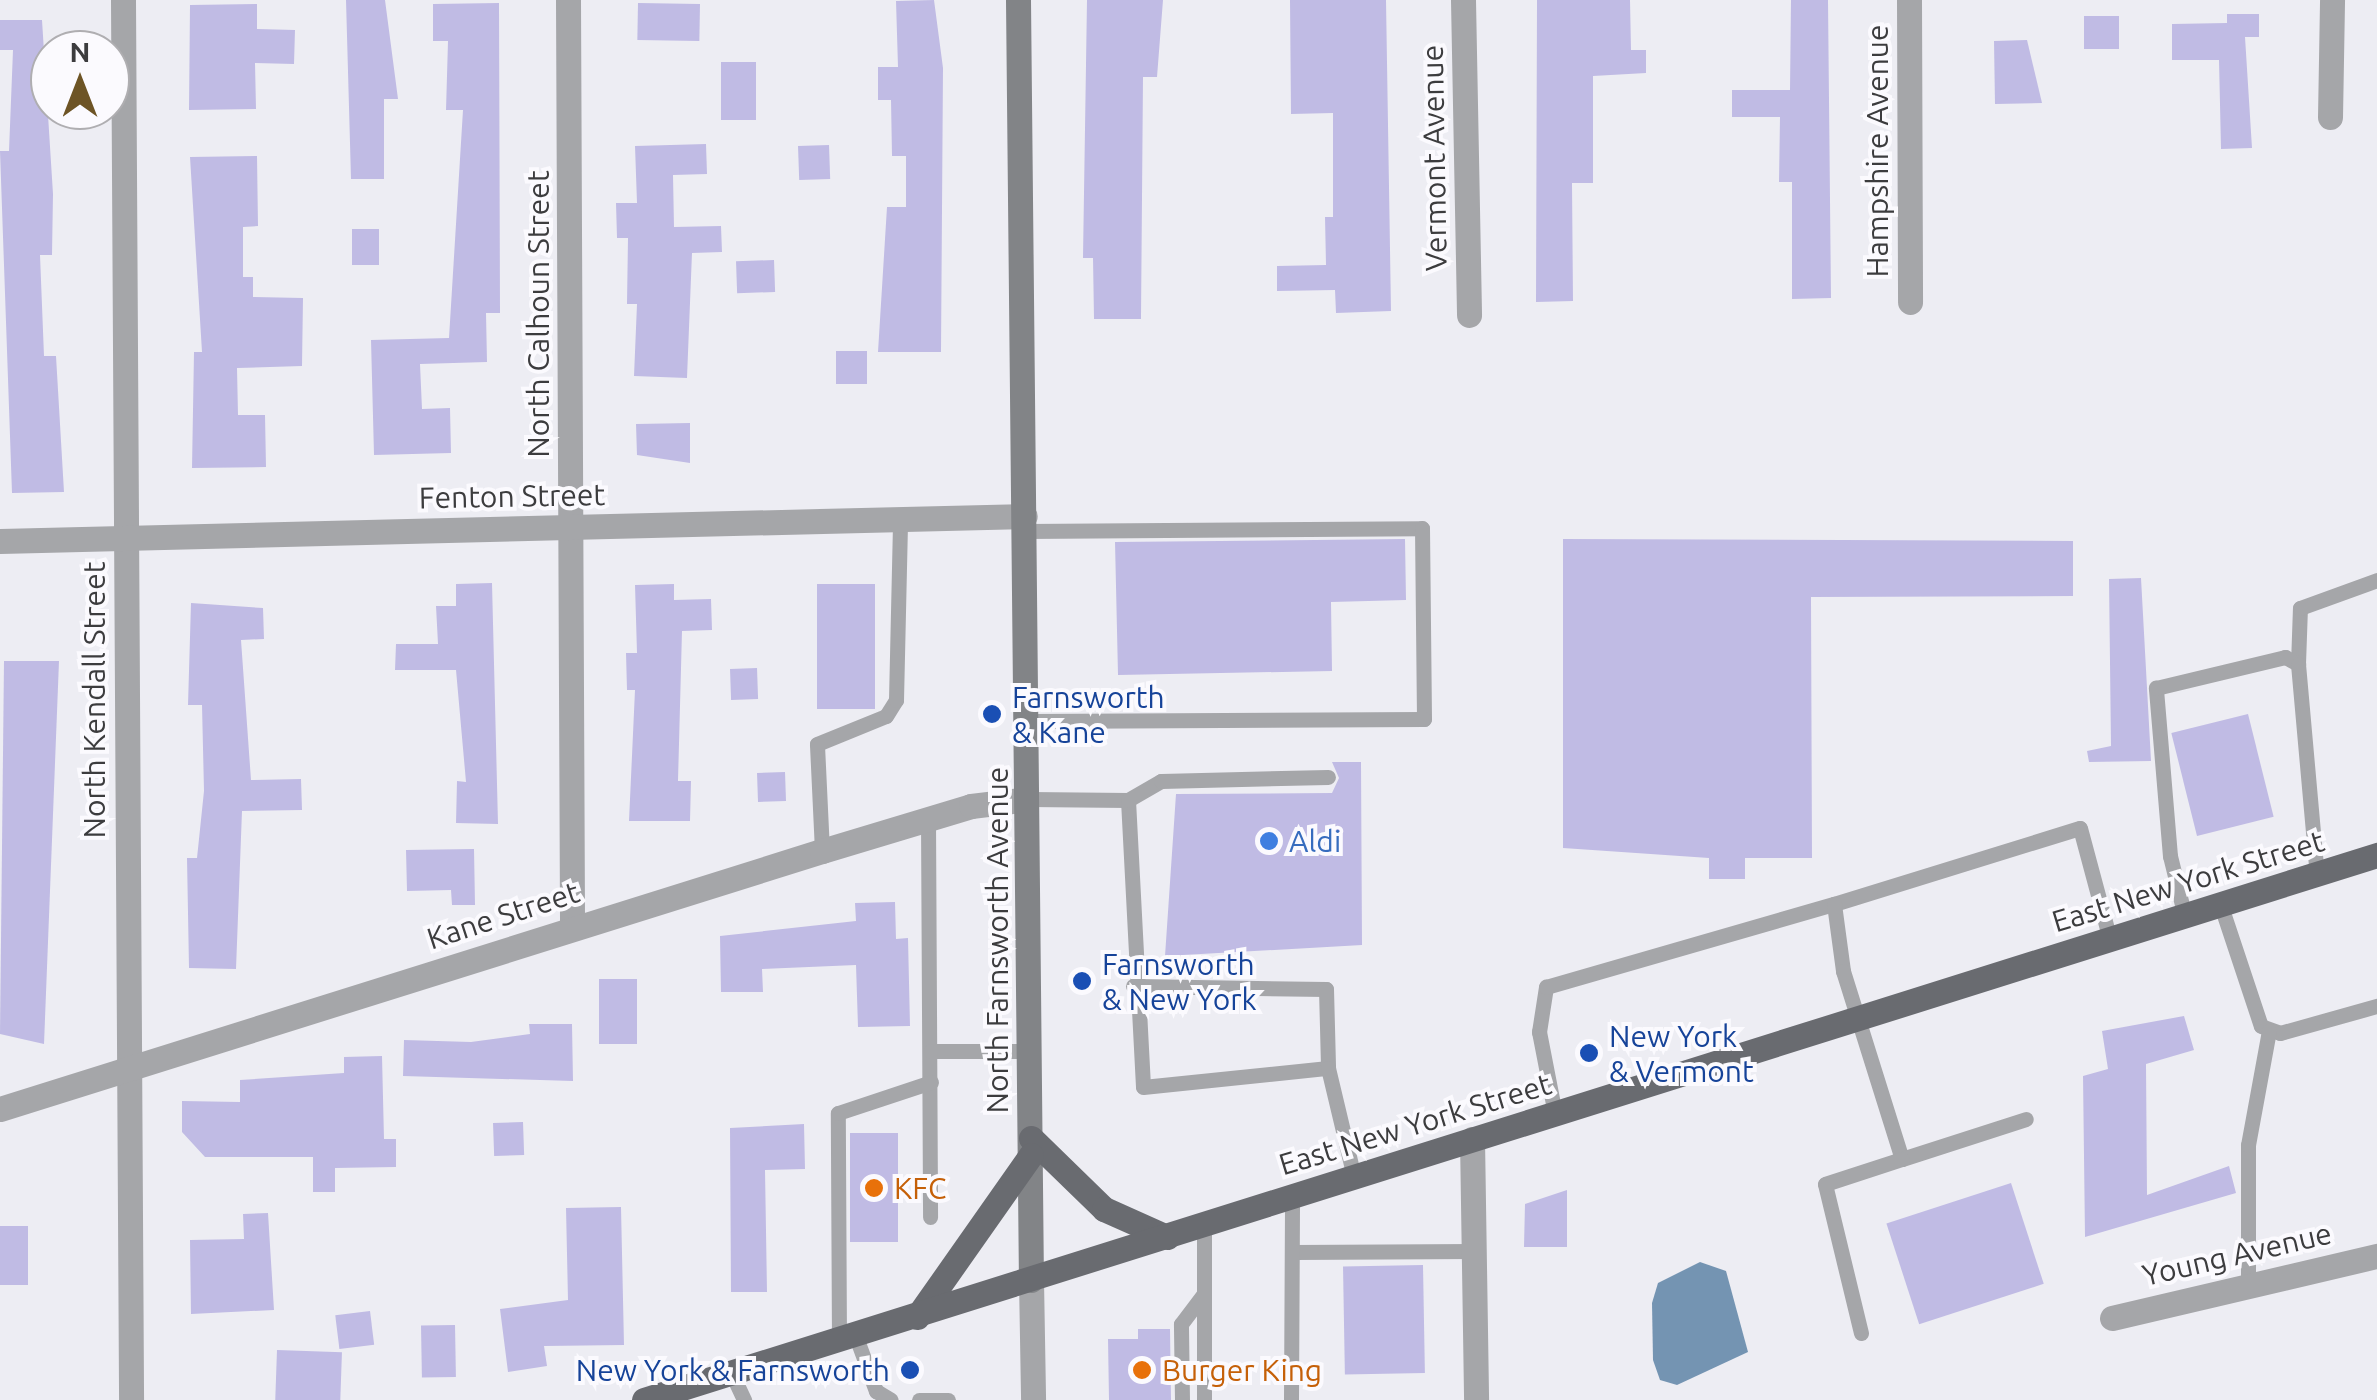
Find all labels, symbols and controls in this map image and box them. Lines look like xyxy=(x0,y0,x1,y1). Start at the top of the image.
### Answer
street label: Hampshire Avenue xyxy=(1859,24,1895,278)
north arrow xyxy=(30,30,130,130)
text: N xyxy=(70,36,90,67)
street label: Vermont Avenue xyxy=(1414,45,1454,271)
street label: North Calhoun Street xyxy=(520,170,556,458)
street label: Fenton Street xyxy=(418,476,606,516)
street label: North Kendall Street xyxy=(76,561,112,839)
place label: Farnsworth & Kane xyxy=(1012,679,1165,750)
marker: Farnsworth & Kane xyxy=(981,703,1003,725)
street label: North Farnsworth Avenue xyxy=(979,767,1015,1113)
street label: East New York Street xyxy=(2048,822,2328,940)
place label: Aldi xyxy=(1289,823,1341,859)
marker: Aldi xyxy=(1258,830,1280,852)
street label: Kane Street xyxy=(422,873,584,957)
place label: Farnsworth & New York xyxy=(1102,946,1257,1016)
marker: Farnsworth & New York xyxy=(1071,970,1093,992)
place label: New York & Vermont xyxy=(1609,1018,1754,1088)
marker: New York & Vermont xyxy=(1578,1042,1600,1064)
street label: East New York Street xyxy=(1275,1065,1555,1183)
place label: KFC xyxy=(894,1170,946,1206)
marker: KFC xyxy=(863,1177,885,1199)
street label: Young Avenue xyxy=(2139,1215,2335,1293)
place label: New York & Farnsworth xyxy=(576,1352,890,1388)
place label: Burger King xyxy=(1162,1352,1322,1388)
marker: New York & Farnsworth xyxy=(899,1359,921,1381)
marker: Burger King xyxy=(1131,1359,1153,1381)

